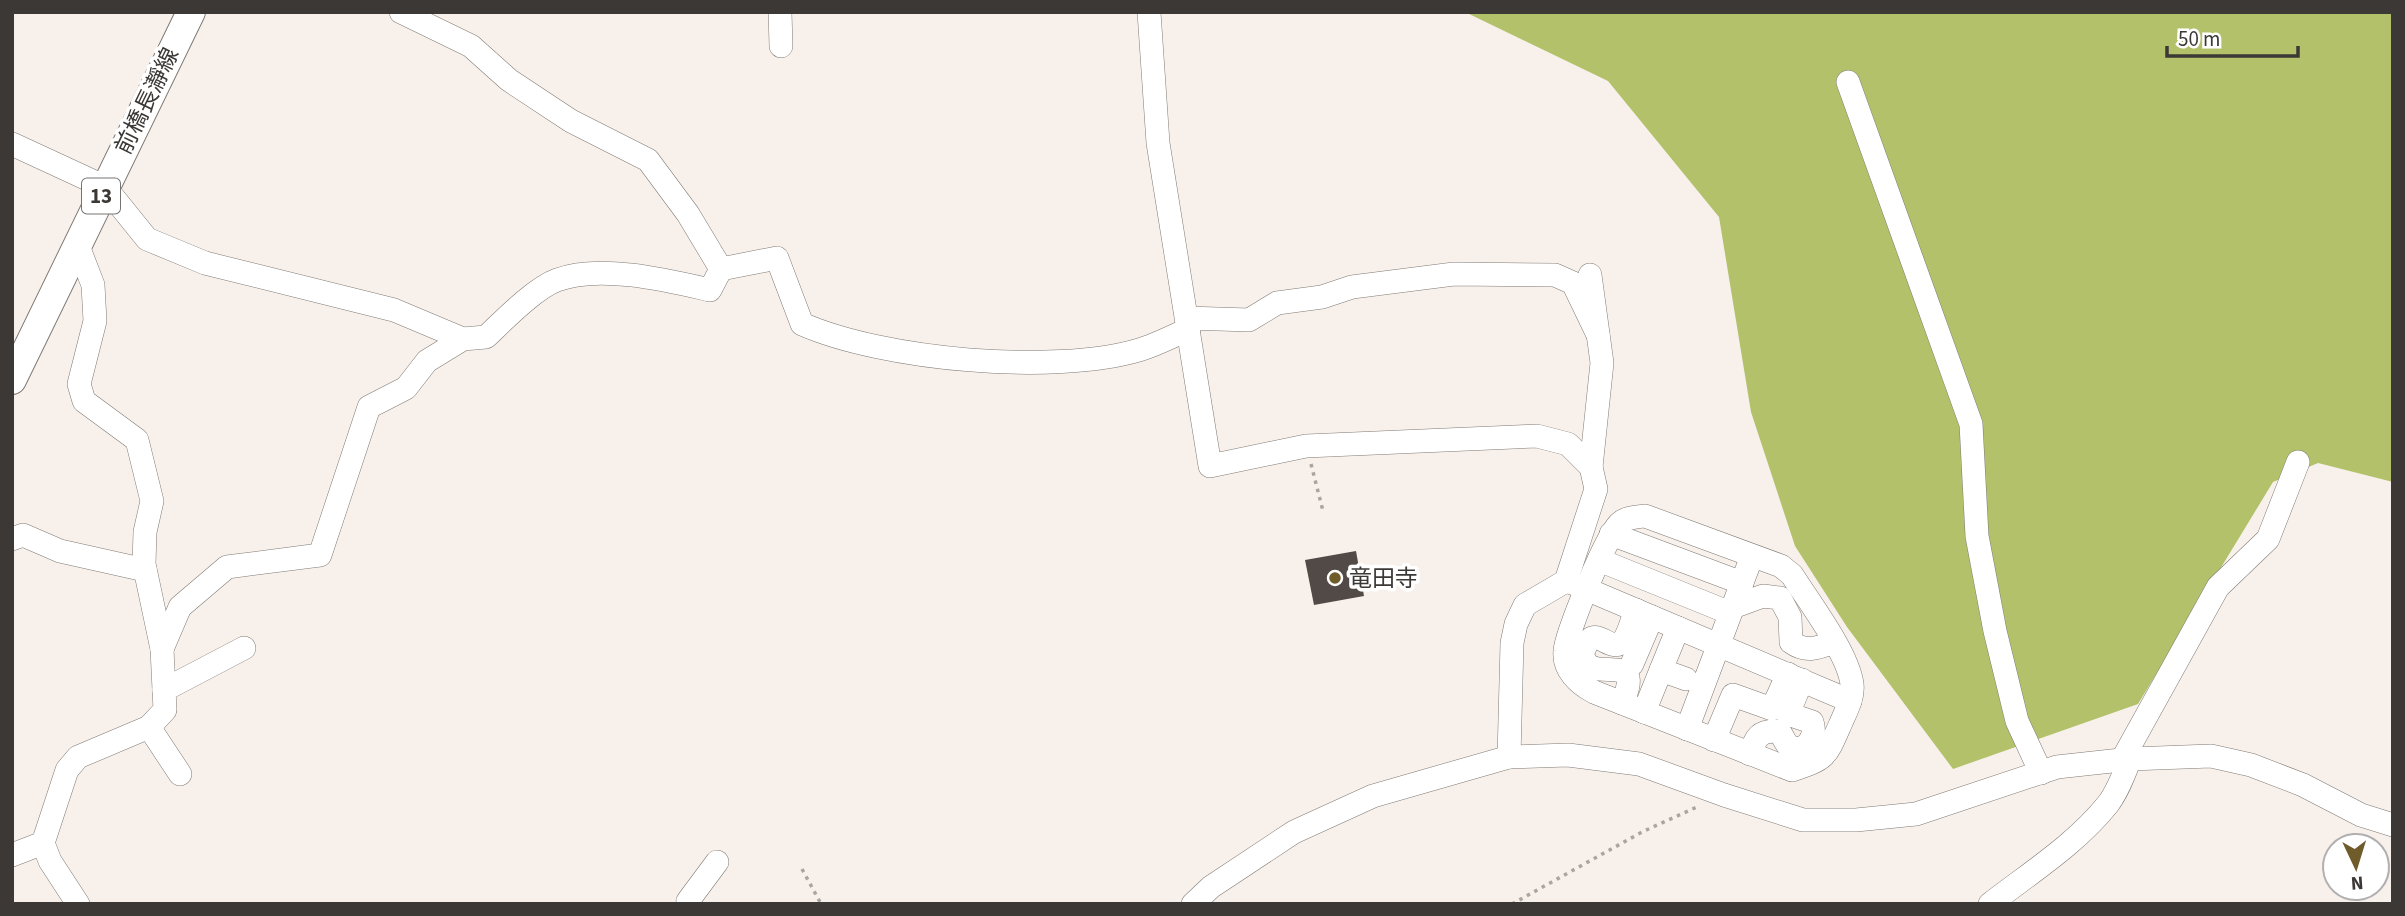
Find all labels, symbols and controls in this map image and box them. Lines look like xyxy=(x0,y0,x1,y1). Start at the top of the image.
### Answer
scale bar xyxy=(2167,14,2298,58)
text: 50 m xyxy=(2178,24,2220,54)
street label: 前橋長瀞線 xyxy=(107,42,187,160)
road number: 13 xyxy=(82,178,120,214)
place label: 竜田寺 xyxy=(1349,562,1418,595)
marker: 竜田寺 xyxy=(1327,570,1343,586)
north arrow xyxy=(2321,832,2391,902)
text: N xyxy=(2350,869,2364,896)

